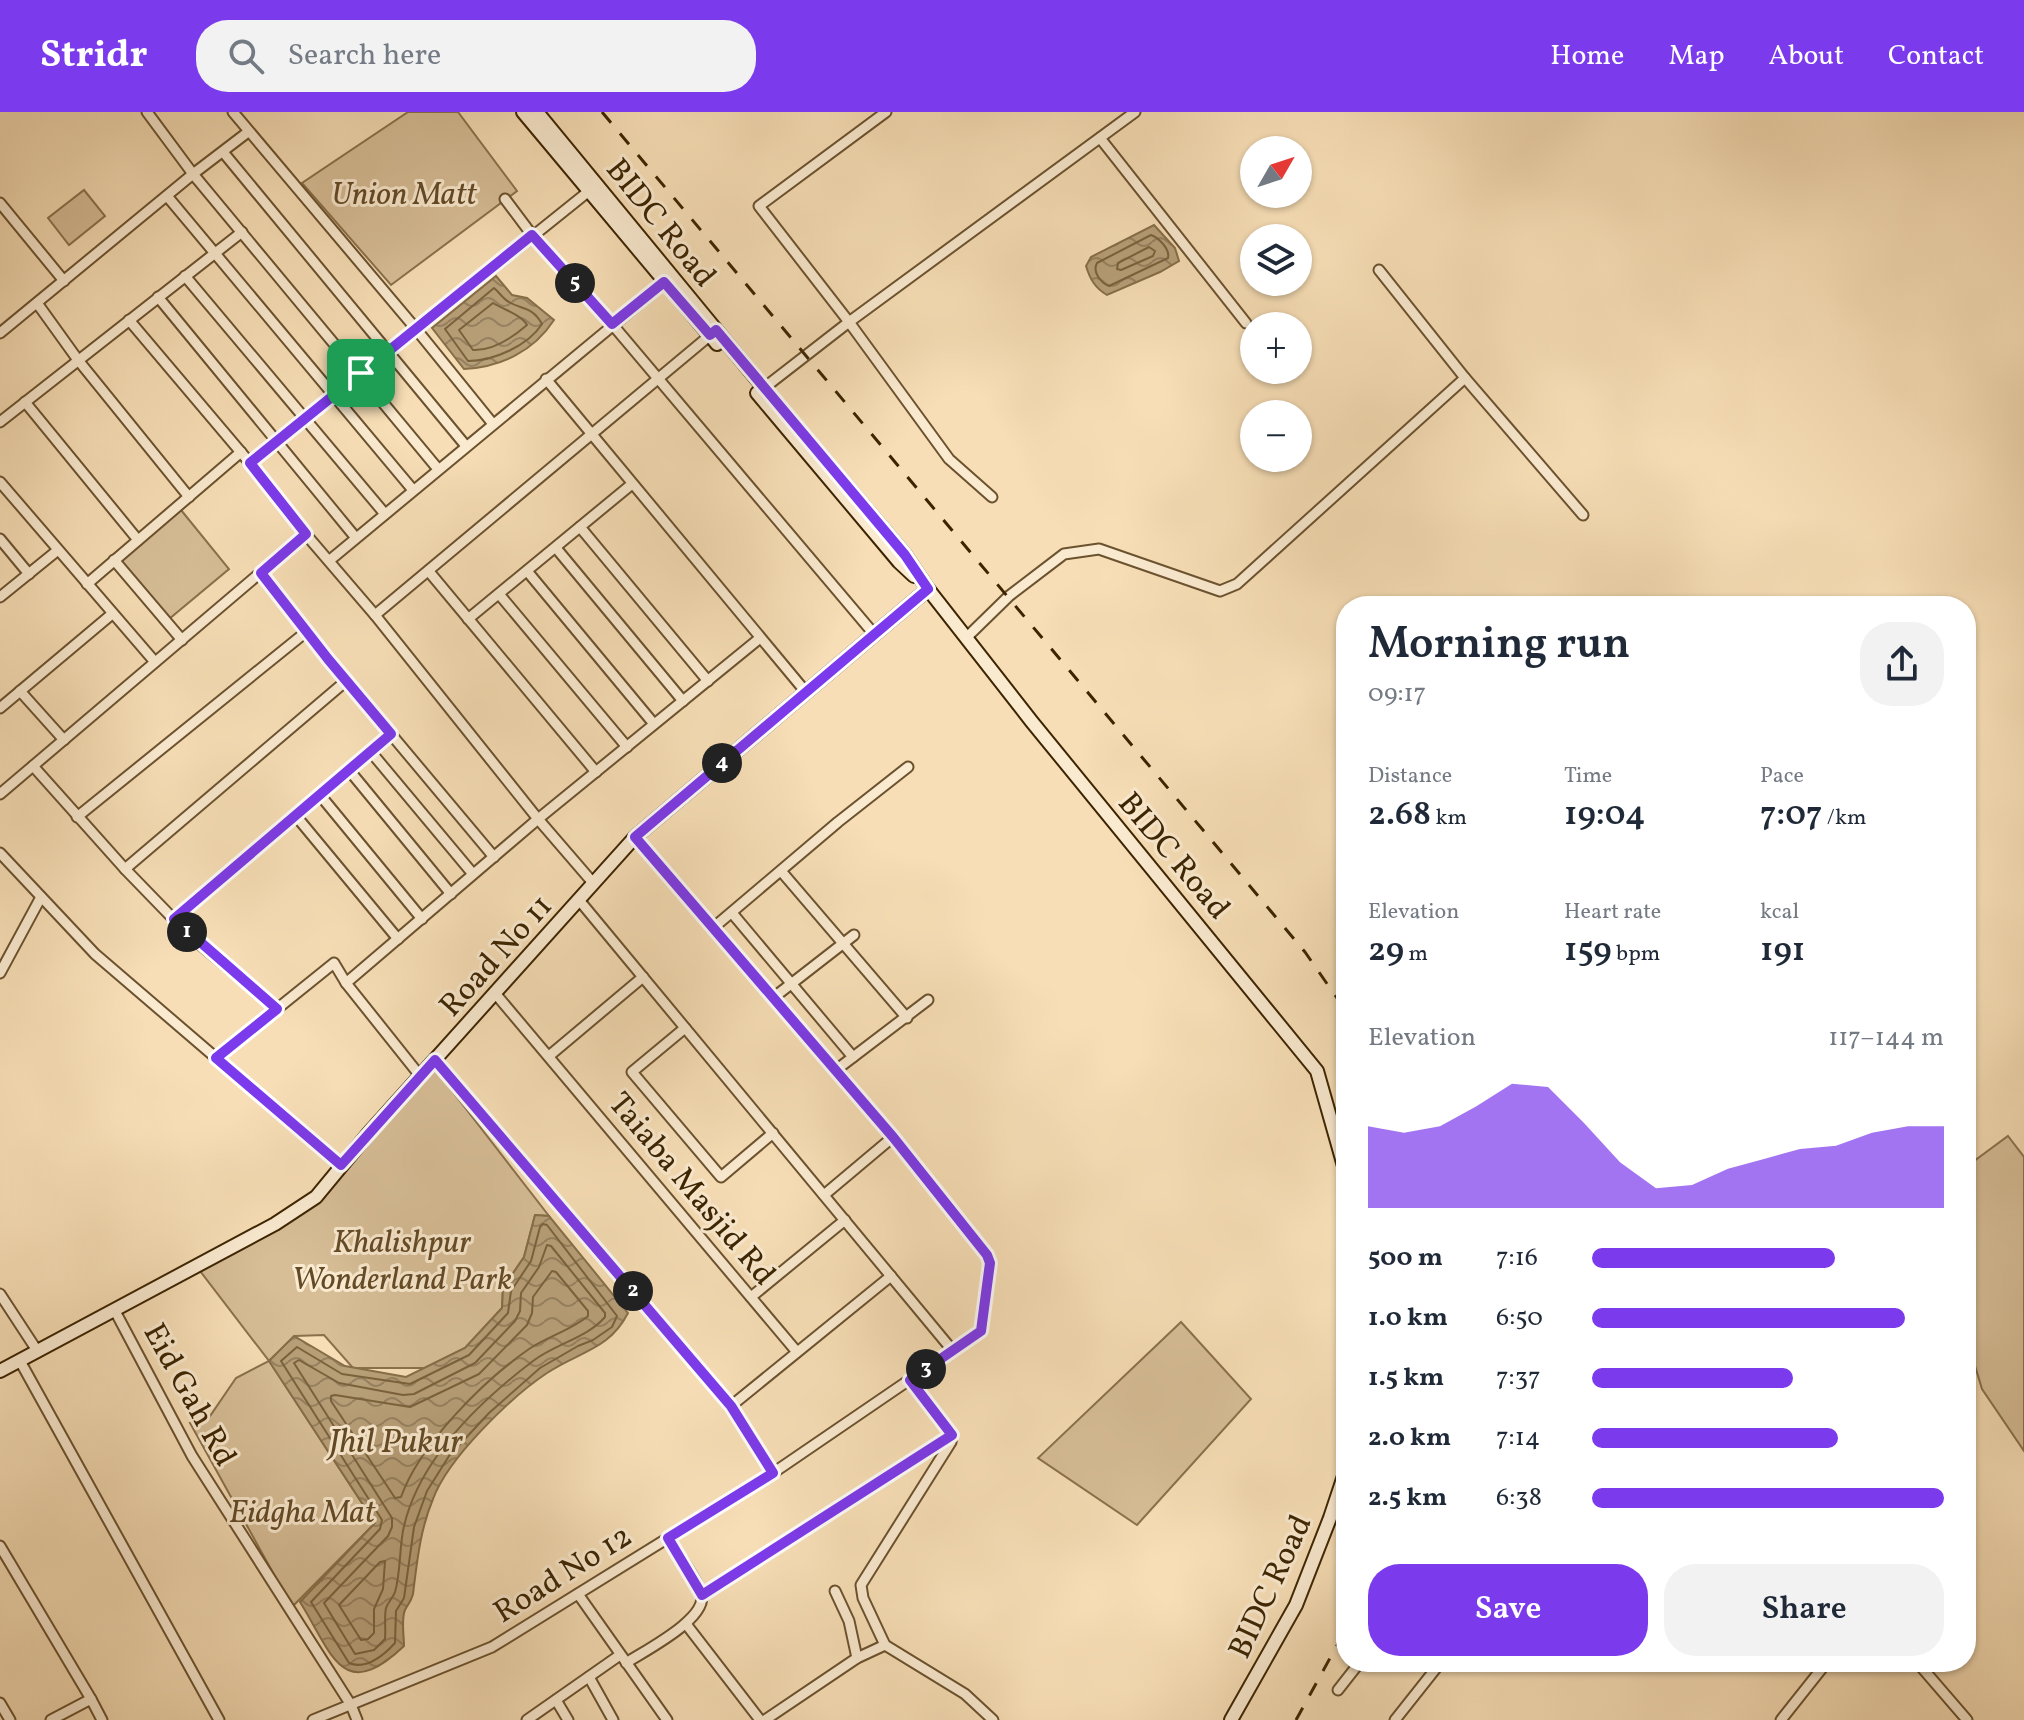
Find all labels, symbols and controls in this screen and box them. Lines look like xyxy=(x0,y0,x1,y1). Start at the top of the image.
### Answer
search box xyxy=(196,20,756,92)
text: Stridr xyxy=(40,30,148,83)
icon: search xyxy=(224,34,268,78)
text: Search here xyxy=(288,35,441,77)
text: Home xyxy=(1550,37,1624,76)
text: Map xyxy=(1668,37,1724,76)
text: About xyxy=(1768,37,1844,76)
text: Contact xyxy=(1888,37,1984,76)
north arrow xyxy=(1240,136,1312,208)
map controls xyxy=(1240,136,1312,472)
street label: BIDC Road xyxy=(594,150,725,298)
park label: Union Matt xyxy=(331,174,477,218)
button: layers xyxy=(1240,224,1312,296)
pin: 5 xyxy=(555,263,595,303)
text: 5 xyxy=(570,267,580,298)
button: + xyxy=(1240,312,1312,384)
pin xyxy=(327,339,395,407)
icon: arrive xyxy=(339,351,383,395)
button: − xyxy=(1240,400,1312,472)
text: Morning run xyxy=(1368,615,1630,676)
button: share xyxy=(1860,622,1944,706)
text: 09:17 xyxy=(1368,676,1426,712)
pin: 4 xyxy=(702,743,742,783)
text: 4 xyxy=(715,747,729,778)
text: Distance xyxy=(1368,761,1452,792)
text: Time xyxy=(1564,761,1612,792)
text: Pace xyxy=(1760,761,1804,792)
street label: BIDC Road xyxy=(1106,784,1239,930)
text: 2.68 xyxy=(1368,792,1431,839)
text: 19:04 xyxy=(1564,792,1645,839)
text: 7:07 xyxy=(1760,792,1822,839)
text: km xyxy=(1431,803,1467,834)
text: /km xyxy=(1822,803,1866,834)
street label: Road No 11 xyxy=(430,886,564,1028)
text: Elevation xyxy=(1368,897,1459,928)
text: Heart rate xyxy=(1564,897,1661,928)
text: kcal xyxy=(1760,897,1799,928)
pin: 1 xyxy=(167,912,207,952)
text: 1 xyxy=(183,916,191,947)
text: 29 xyxy=(1368,928,1404,975)
text: 159 xyxy=(1564,928,1612,975)
text: 191 xyxy=(1760,928,1805,975)
text: m xyxy=(1404,939,1428,970)
text: bpm xyxy=(1612,939,1660,970)
text: Elevation xyxy=(1368,1020,1476,1056)
text: 117–144 m xyxy=(1828,1020,1944,1056)
street label: Taiaba Masjid Rd xyxy=(597,1084,785,1296)
park label: Khalishpur Wonderland Park xyxy=(292,1222,512,1303)
text: 500 m xyxy=(1368,1240,1443,1276)
text: 7:16 xyxy=(1496,1240,1538,1276)
pin: 2 xyxy=(613,1271,653,1311)
text: 2 xyxy=(627,1275,639,1306)
text: 1.0 km xyxy=(1368,1300,1448,1336)
text: 6:50 xyxy=(1496,1300,1543,1336)
street label: Eid Gah Rd xyxy=(131,1316,246,1475)
pin: 3 xyxy=(906,1349,946,1389)
text: 3 xyxy=(920,1353,932,1384)
text: 1.5 km xyxy=(1368,1360,1444,1396)
text: 7:37 xyxy=(1496,1360,1541,1396)
water label: Jhil Pukur xyxy=(326,1420,463,1467)
text: 2.0 km xyxy=(1368,1420,1451,1456)
text: 7:14 xyxy=(1496,1420,1540,1456)
text: 2.5 km xyxy=(1368,1480,1447,1516)
text: 6:38 xyxy=(1496,1480,1542,1516)
park label: Eidgha Mat xyxy=(229,1492,376,1536)
street label: BIDC Road xyxy=(1219,1508,1324,1666)
street label: Road No 12 xyxy=(486,1516,641,1635)
button: Save xyxy=(1368,1564,1648,1656)
button: Share xyxy=(1664,1564,1944,1656)

